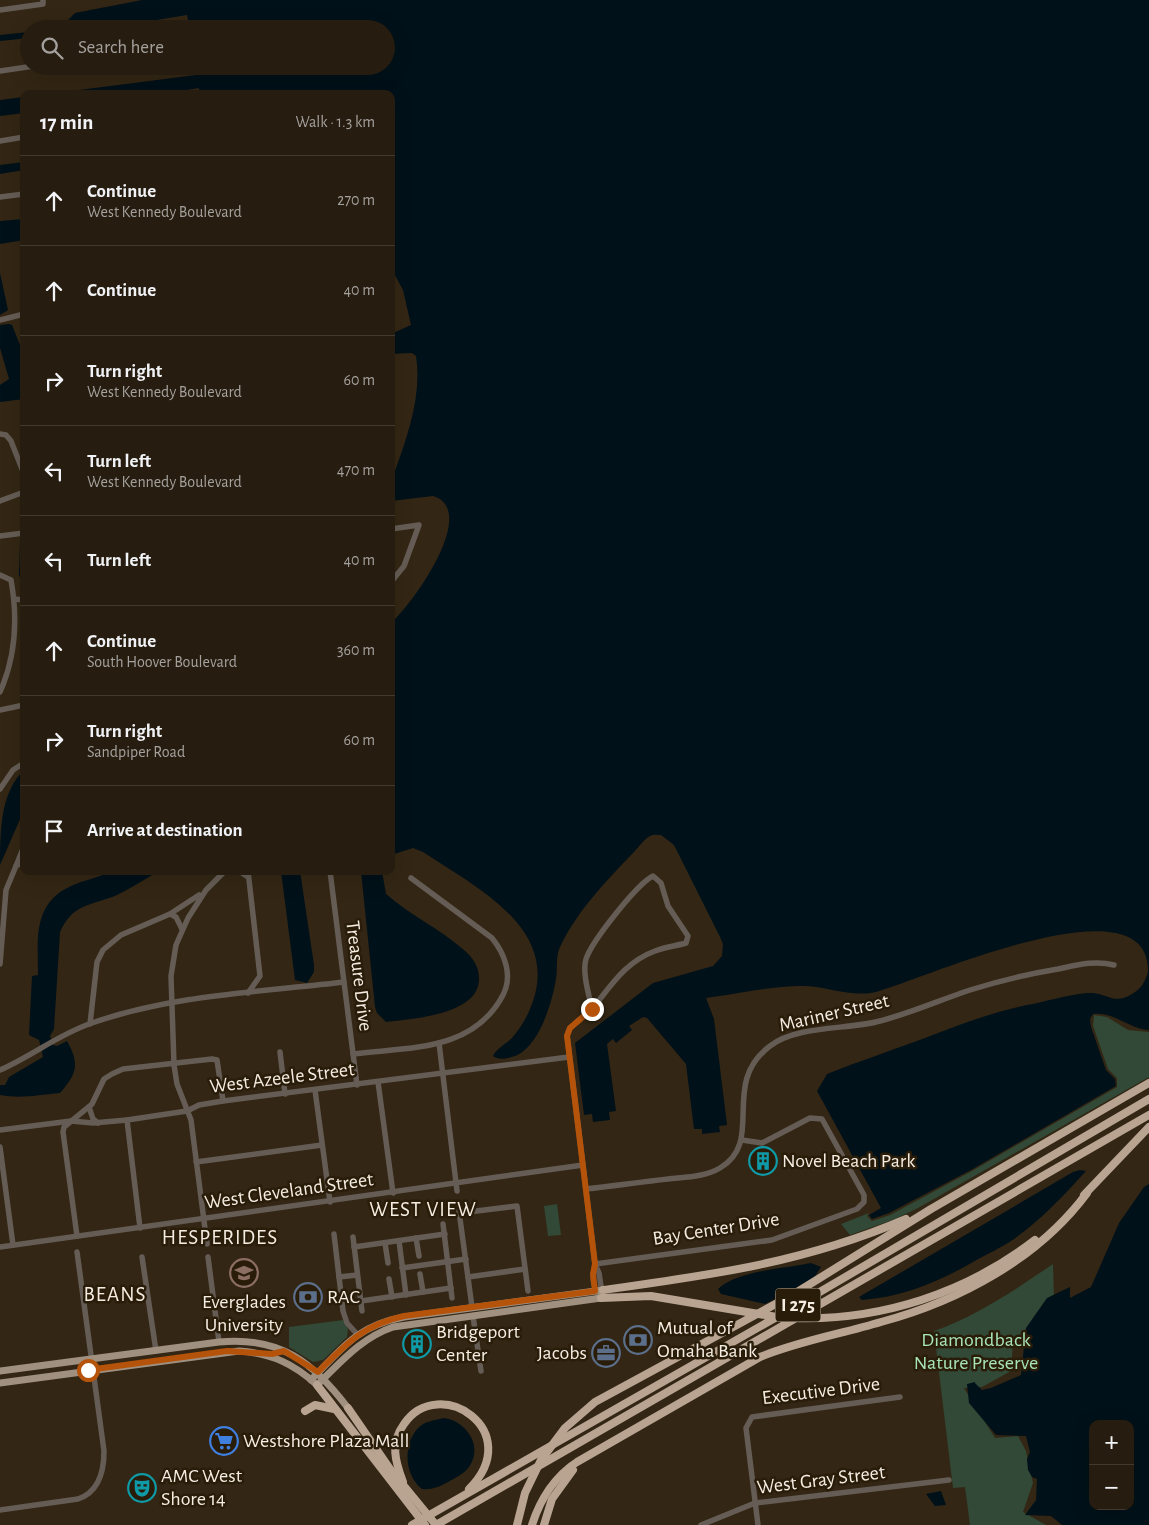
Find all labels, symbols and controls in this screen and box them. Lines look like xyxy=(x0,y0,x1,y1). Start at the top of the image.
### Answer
search box xyxy=(20,20,395,75)
icon: search xyxy=(38,34,66,62)
text: Search here xyxy=(78,38,164,57)
text: 17 min xyxy=(40,112,93,133)
text: Walk · 1.3 km xyxy=(295,114,375,130)
text: Continue xyxy=(87,182,156,201)
icon: ahead xyxy=(40,187,68,215)
text: 270 m xyxy=(337,192,375,208)
text: West Kennedy Boulevard xyxy=(87,204,242,220)
icon: ahead xyxy=(40,277,68,305)
text: Continue xyxy=(87,281,156,300)
text: 40 m xyxy=(343,282,375,298)
text: Turn right xyxy=(87,362,162,381)
icon: right xyxy=(40,367,68,395)
text: 60 m xyxy=(344,372,375,388)
text: West Kennedy Boulevard xyxy=(87,384,242,400)
text: Turn left xyxy=(87,452,151,471)
icon: left xyxy=(40,457,68,485)
text: 470 m xyxy=(337,462,375,478)
text: West Kennedy Boulevard xyxy=(87,474,242,490)
icon: left xyxy=(40,547,68,575)
text: Turn left xyxy=(87,551,151,570)
text: 40 m xyxy=(343,552,375,568)
text: Continue xyxy=(87,632,156,651)
icon: ahead xyxy=(40,637,68,665)
text: 360 m xyxy=(337,642,375,658)
text: South Hoover Boulevard xyxy=(87,654,237,670)
text: Turn right xyxy=(87,722,162,741)
icon: right xyxy=(40,727,68,755)
text: 60 m xyxy=(344,732,375,748)
text: Sandpiper Road xyxy=(87,744,185,760)
icon: arrive xyxy=(40,817,68,845)
text: Arrive at destination xyxy=(87,821,243,840)
street label: Treasure Drive xyxy=(342,920,376,1032)
street label: Mariner Street xyxy=(777,990,892,1035)
route end xyxy=(581,998,604,1021)
street label: West Azeele Street xyxy=(208,1059,356,1097)
building icon: Novel Beach Park xyxy=(748,1146,778,1176)
place label: Novel Beach Park xyxy=(782,1151,915,1171)
street label: West Cleveland Street xyxy=(203,1169,375,1213)
district label: WEST VIEW xyxy=(369,1199,477,1220)
street label: Bay Center Drive xyxy=(651,1209,781,1249)
district label: HESPERIDES xyxy=(162,1227,278,1248)
school or university icon: Everglades University xyxy=(229,1258,259,1288)
bank icon: RAC xyxy=(293,1282,323,1312)
district label: BEANS xyxy=(84,1284,146,1305)
place label: RAC xyxy=(327,1287,360,1307)
road number: I 275 xyxy=(776,1288,820,1322)
place label: Everglades University xyxy=(202,1292,286,1335)
place label: Mutual of Omaha Bank xyxy=(657,1318,757,1361)
place label: Bridgeport Center xyxy=(436,1322,520,1365)
bank icon: Mutual of Omaha Bank xyxy=(623,1325,653,1355)
building icon: Bridgeport Center xyxy=(402,1329,432,1359)
park label: Diamondback Nature Preserve xyxy=(914,1330,1038,1373)
office icon: Jacobs xyxy=(591,1338,621,1368)
place label: Jacobs xyxy=(537,1343,587,1363)
route start xyxy=(77,1359,100,1382)
street label: Executive Drive xyxy=(761,1374,881,1408)
map controls xyxy=(1089,1420,1134,1510)
button: + xyxy=(1089,1420,1134,1465)
supermarket icon: Westshore Plaza Mall xyxy=(209,1426,239,1456)
place label: Westshore Plaza Mall xyxy=(243,1431,409,1451)
street label: West Gray Street xyxy=(756,1462,887,1498)
button: − xyxy=(1089,1465,1134,1510)
place label: AMC West Shore 14 xyxy=(161,1466,243,1509)
theatre icon: AMC West Shore 14 xyxy=(127,1473,157,1503)

